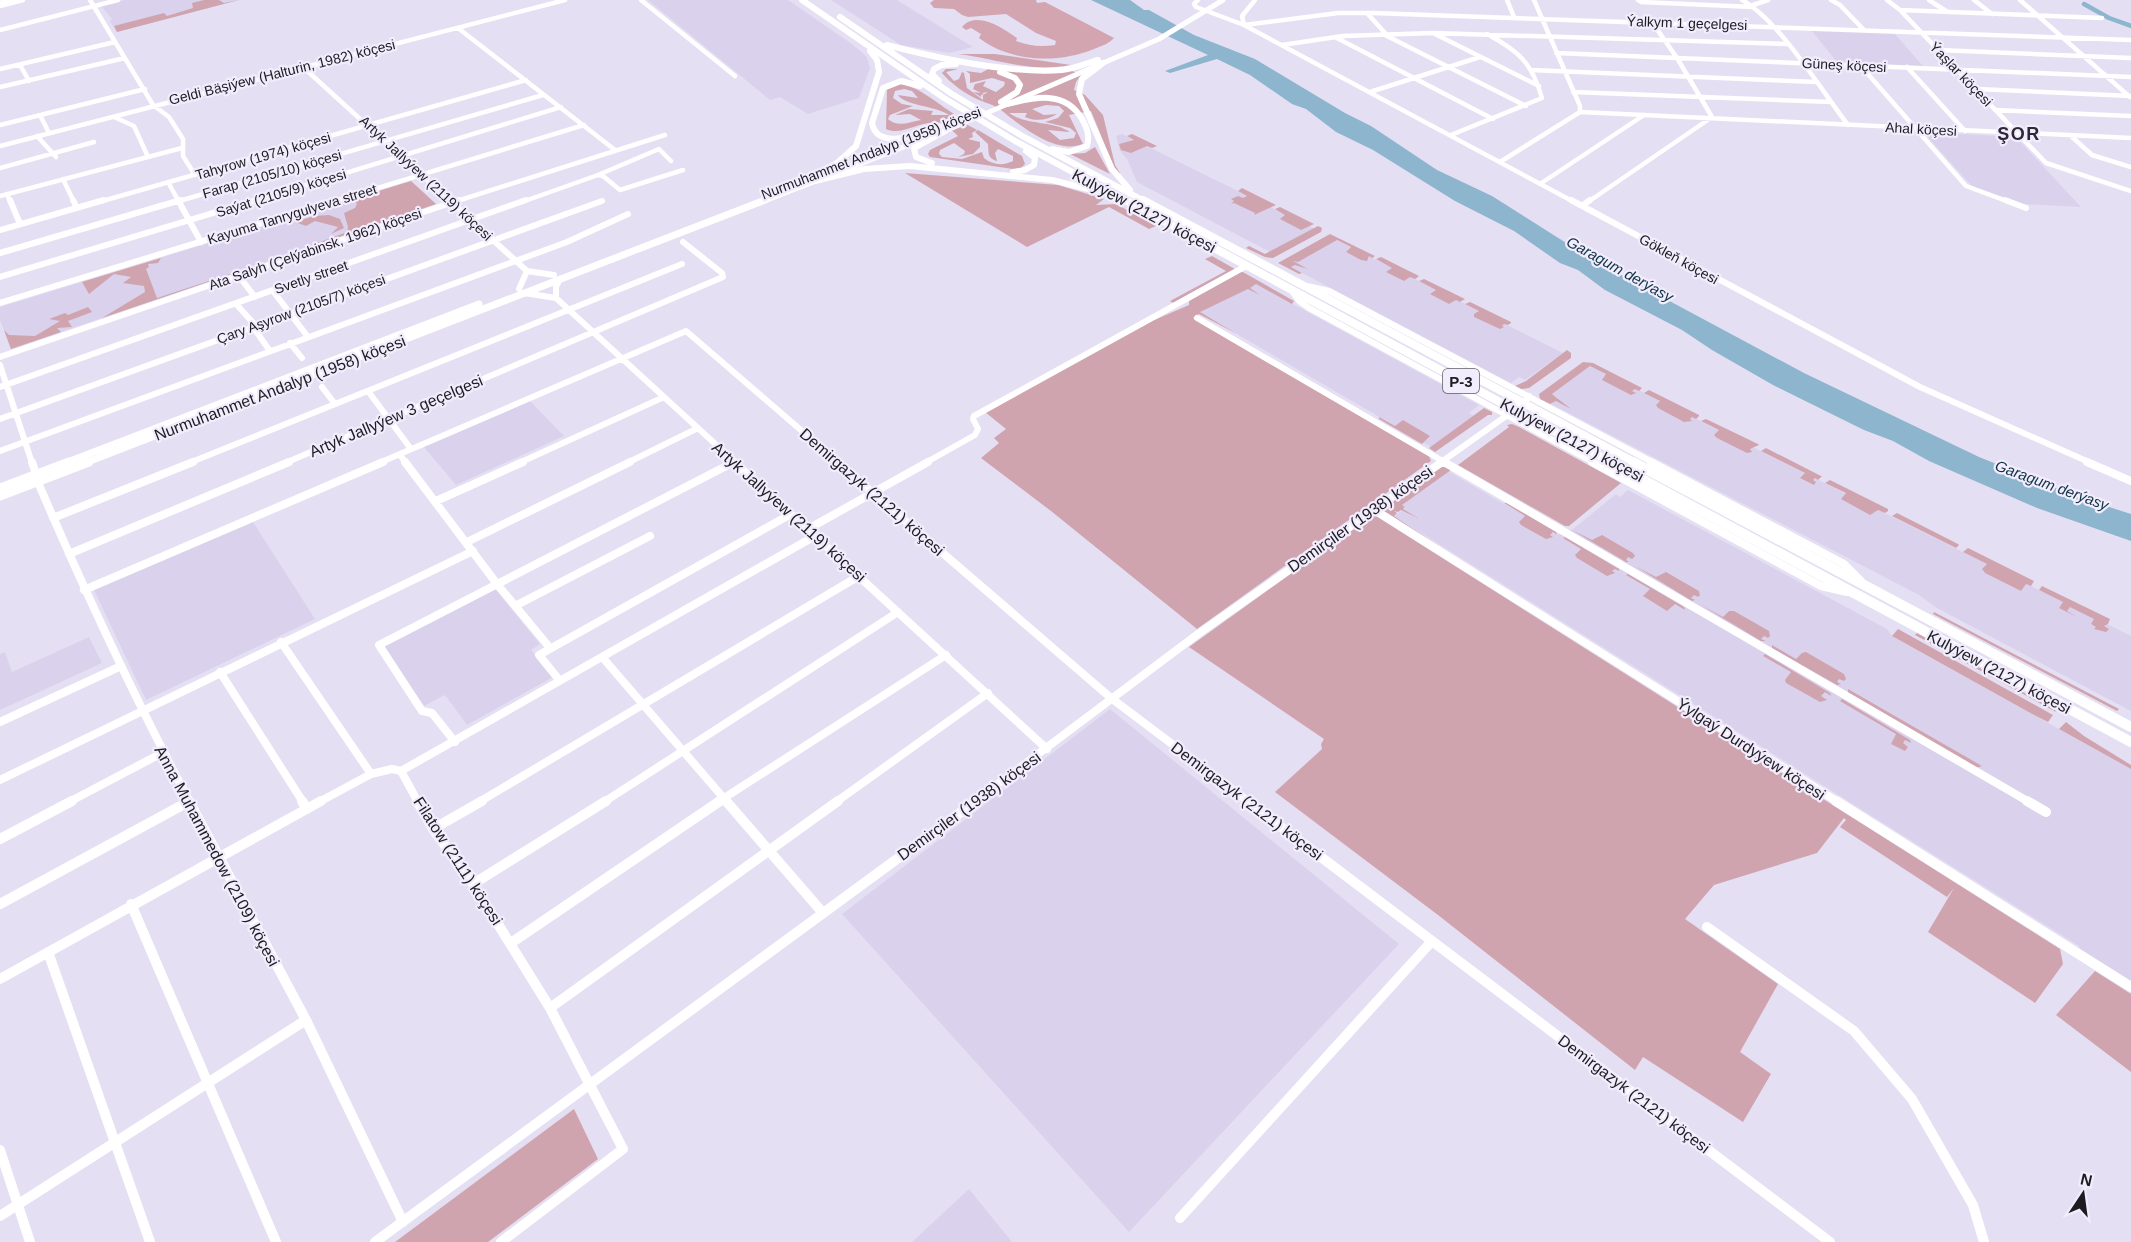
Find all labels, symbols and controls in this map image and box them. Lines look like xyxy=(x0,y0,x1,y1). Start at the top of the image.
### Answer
street label: Ýalkym 1 geçelgesi xyxy=(1626,13,1748,33)
street label: Geldi Bäşiýew (Halturin, 1982) köçesi xyxy=(167,36,397,108)
street label: Ýaşlar köçesi xyxy=(1926,38,1996,110)
street label: Güneş köçesi xyxy=(1801,55,1887,75)
street label: Nurmuhammet Andalyp (1958) köçesi xyxy=(759,104,983,202)
street label: Artyk Jallyýew (2119) köçesi xyxy=(356,112,496,244)
street label: Ahal köçesi xyxy=(1885,119,1957,139)
district label: ŞOR xyxy=(1997,124,2041,144)
street label: Tahyrow (1974) köçesi xyxy=(193,129,333,183)
street label: Farap (2105/10) köçesi xyxy=(201,146,343,202)
street label: Saýat (2105/9) köçesi xyxy=(214,166,348,220)
street label: Kulyýew (2127) köçesi xyxy=(1069,166,1219,256)
street label: Kayuma Tanrygulyeva street xyxy=(205,181,379,247)
street label: Ata Salyh (Çelýabinsk, 1962) köçesi xyxy=(206,205,424,293)
street label: Gökleň köçesi xyxy=(1637,231,1721,287)
water label: Garagum derýasy xyxy=(1564,233,1678,306)
street label: Svetly street xyxy=(272,257,350,297)
street label: Çary Aşyrow (2105/7) köçesi xyxy=(215,271,387,347)
street label: Nurmuhammet Andalyp (1958) köçesi xyxy=(152,332,408,444)
road number: P-3 xyxy=(1443,369,1479,393)
street label: Artyk Jallyýew 3 geçelgesi xyxy=(307,372,485,460)
street label: Kulyýew (2127) köçesi xyxy=(1497,395,1647,485)
street label: Demirgazyk (2121) köçesi xyxy=(797,425,947,559)
street label: Artyk Jallyýew (2119) köçesi xyxy=(709,439,869,585)
water label: Garagum derýasy xyxy=(1993,457,2112,514)
street label: Demirçiler (1938) köçesi xyxy=(1284,463,1436,575)
street label: Kulyýew (2127) köçesi xyxy=(1924,627,2074,717)
street label: Ýylgaý Durdyýew köçesi xyxy=(1674,694,1829,803)
street label: Demirgazyk (2121) köçesi xyxy=(1168,739,1326,863)
street label: Anna Muhammedow (2109) köçesi xyxy=(151,743,283,969)
street label: Demirçiler (1938) köçesi xyxy=(894,748,1044,864)
street label: Filatow (2111) köçesi xyxy=(410,794,506,928)
street label: Demirgazyk (2121) köçesi xyxy=(1555,1032,1713,1156)
north arrow xyxy=(2053,1164,2113,1224)
text: N xyxy=(2079,1170,2094,1189)

